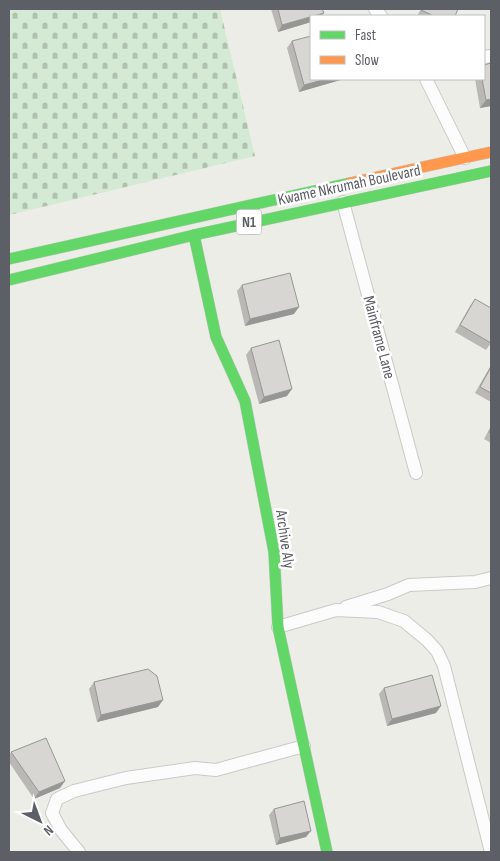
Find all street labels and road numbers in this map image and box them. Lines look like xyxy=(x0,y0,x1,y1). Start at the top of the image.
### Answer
street label: Kwame Nkrumah Boulevard xyxy=(276,161,422,210)
road number: N1 xyxy=(236,210,262,234)
street label: Mainframe Lane xyxy=(358,294,399,381)
street label: Archive Aly xyxy=(271,508,298,570)

